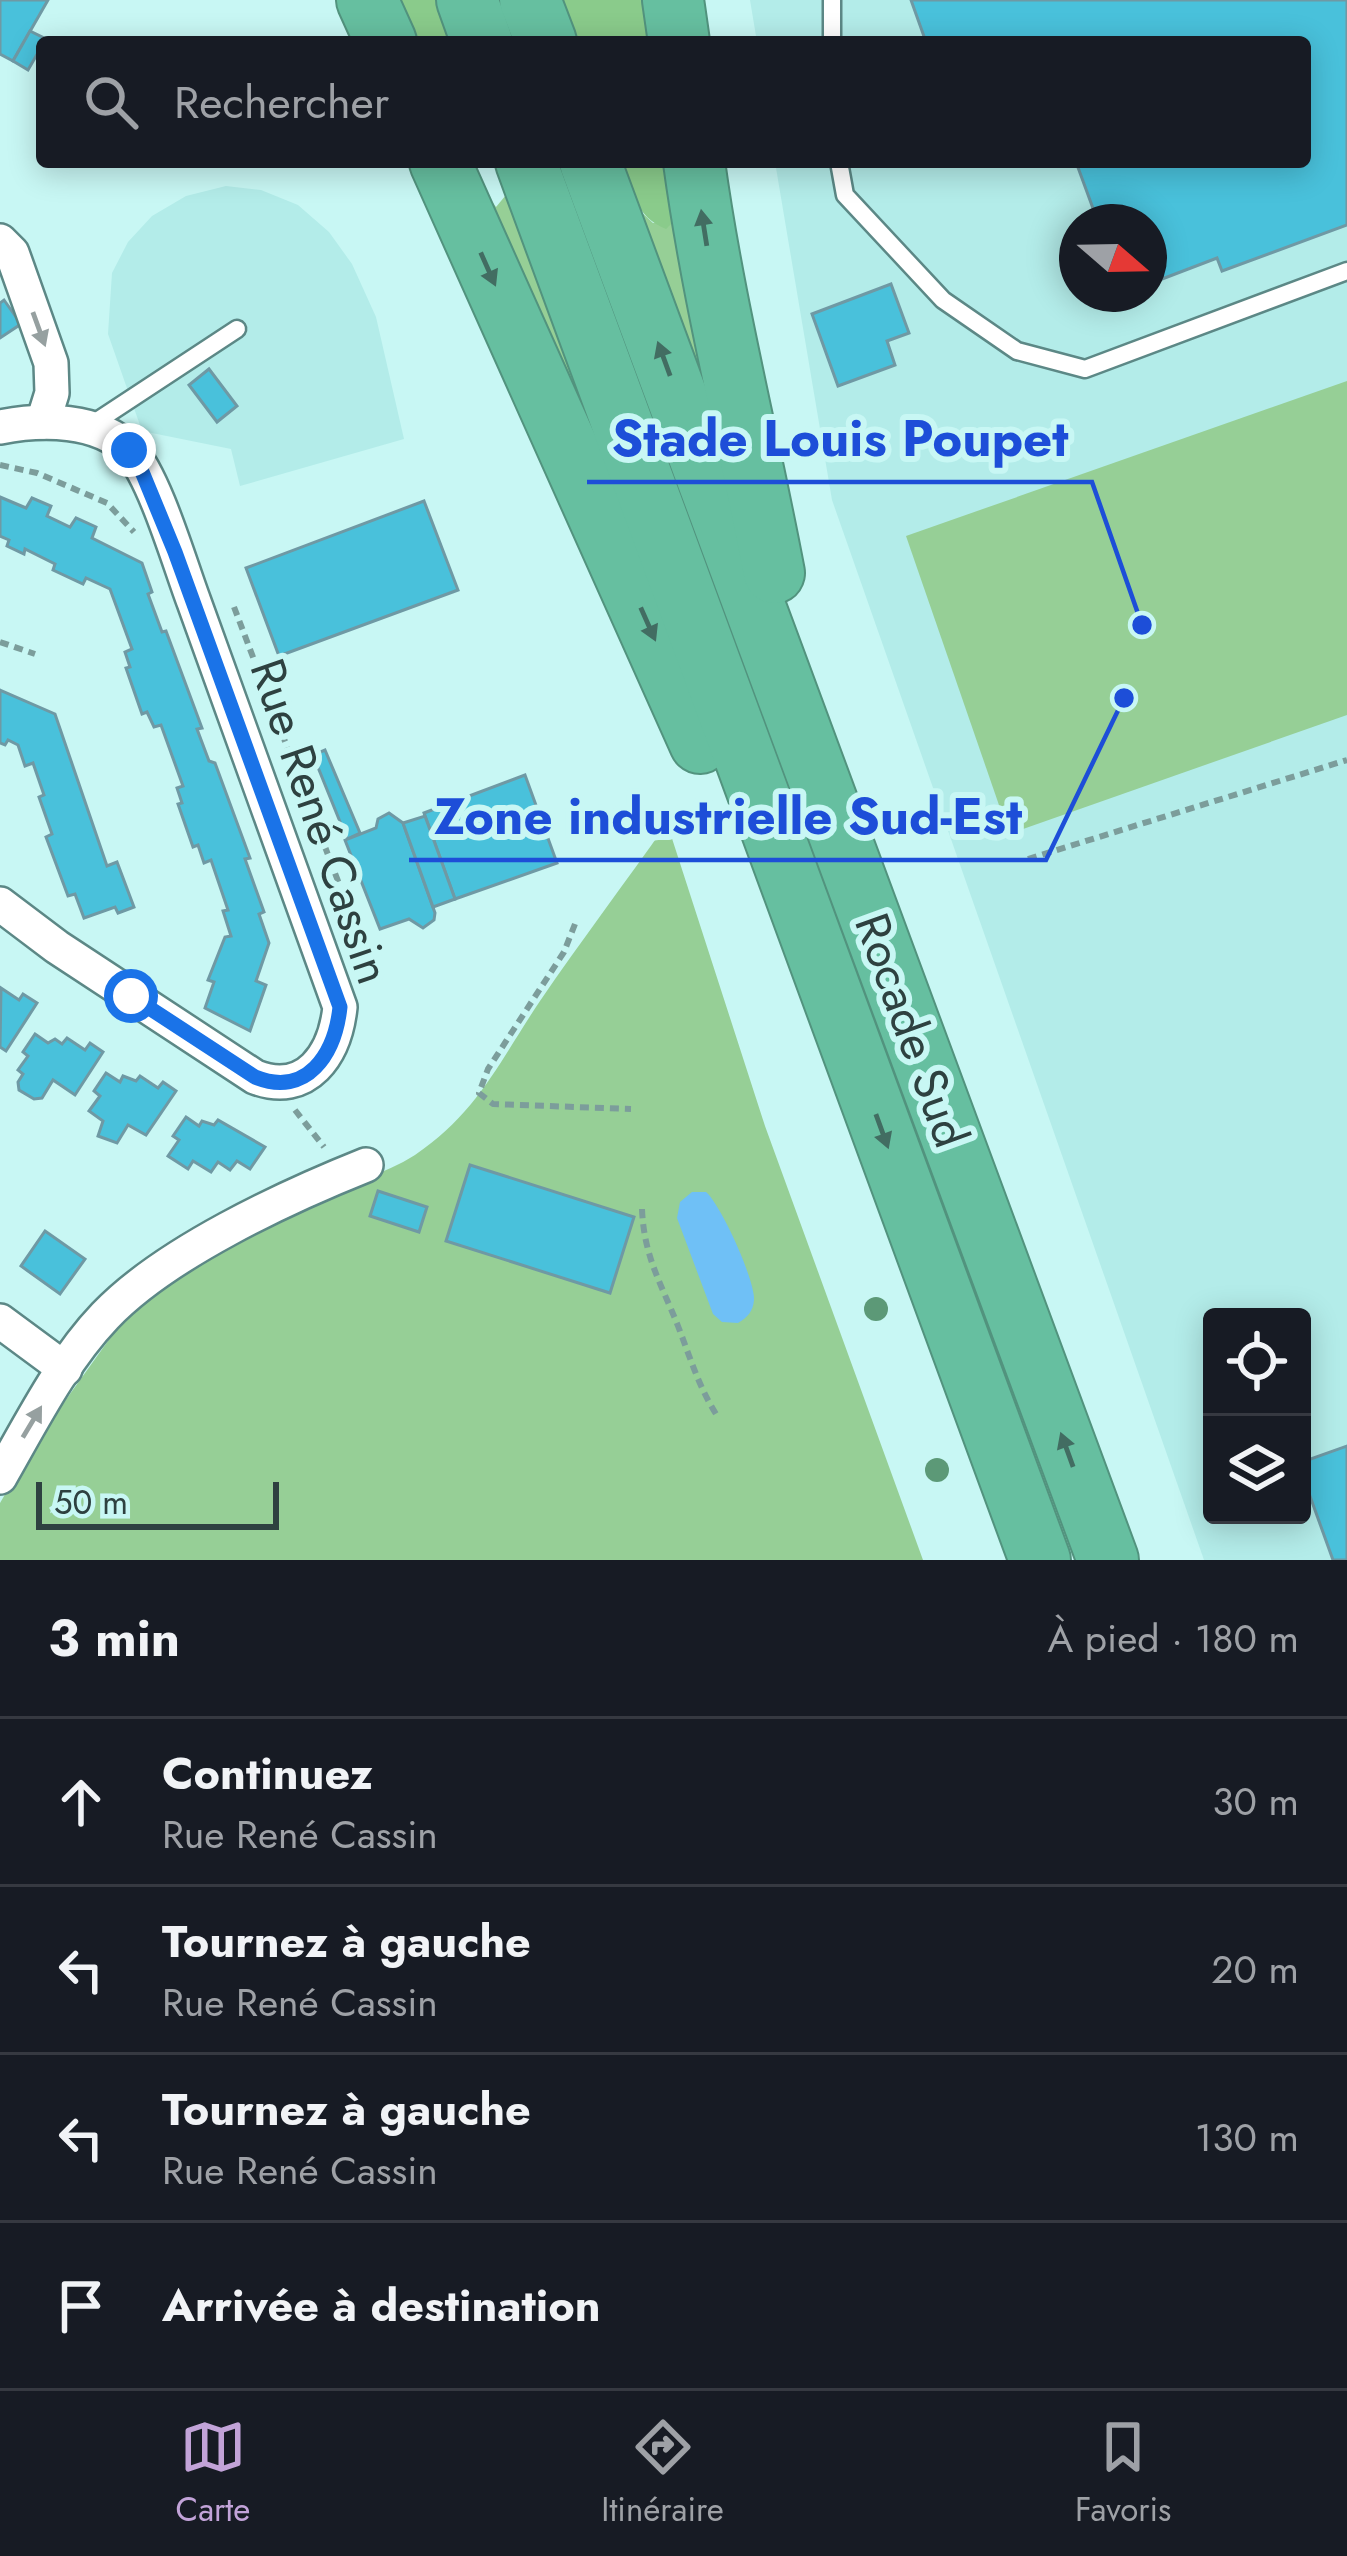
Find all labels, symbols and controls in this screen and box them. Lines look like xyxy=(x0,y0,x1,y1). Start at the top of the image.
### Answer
search box xyxy=(36,36,1311,168)
icon: search xyxy=(78,69,144,135)
text: Rechercher xyxy=(174,70,389,135)
north arrow xyxy=(1059,204,1167,312)
one-way arrow xyxy=(694,209,713,247)
one-way arrow xyxy=(478,252,498,287)
one-way arrow xyxy=(31,311,49,347)
one-way arrow xyxy=(653,341,672,377)
callout: Stade Louis Poupet xyxy=(587,395,1092,482)
text: Stade Louis Poupet xyxy=(611,401,1069,475)
route end xyxy=(102,423,156,477)
one-way arrow xyxy=(638,607,658,642)
street label: Rue René Cassin xyxy=(233,649,408,993)
callout: Zone industrielle Sud-Est xyxy=(409,773,1046,860)
text: Zone industrielle Sud-Est xyxy=(434,779,1022,853)
street label: Rocade Sud xyxy=(837,904,986,1157)
route start xyxy=(104,969,158,1023)
one-way arrow xyxy=(874,1114,892,1150)
map controls xyxy=(1203,1308,1311,1524)
button: locate xyxy=(1203,1308,1311,1416)
one-way arrow xyxy=(21,1405,42,1439)
button: layers xyxy=(1203,1416,1311,1524)
one-way arrow xyxy=(1057,1432,1076,1468)
scale bar xyxy=(36,1476,279,1529)
text: 50 m xyxy=(54,1479,128,1526)
text: 3 min xyxy=(48,1601,180,1675)
text: À pied · 180 m xyxy=(1047,1610,1299,1667)
text: Continuez xyxy=(162,1741,373,1806)
icon: ahead xyxy=(48,1769,114,1835)
text: 30 m xyxy=(1212,1773,1299,1830)
text: Rue René Cassin xyxy=(162,1806,438,1863)
text: Tournez à gauche xyxy=(162,1909,531,1974)
icon: left xyxy=(48,1937,114,2003)
text: 20 m xyxy=(1211,1941,1299,1998)
text: Rue René Cassin xyxy=(162,1974,438,2031)
text: Tournez à gauche xyxy=(162,2077,531,2142)
icon: left xyxy=(48,2105,114,2171)
text: 130 m xyxy=(1195,2109,1299,2166)
text: Rue René Cassin xyxy=(162,2142,438,2199)
icon: arrive xyxy=(48,2273,114,2339)
text: Arrivée à destination xyxy=(162,2273,601,2338)
tab: Carte xyxy=(176,2414,250,2533)
tab: Itinéraire xyxy=(601,2414,724,2533)
tab: Favoris xyxy=(1075,2414,1171,2533)

